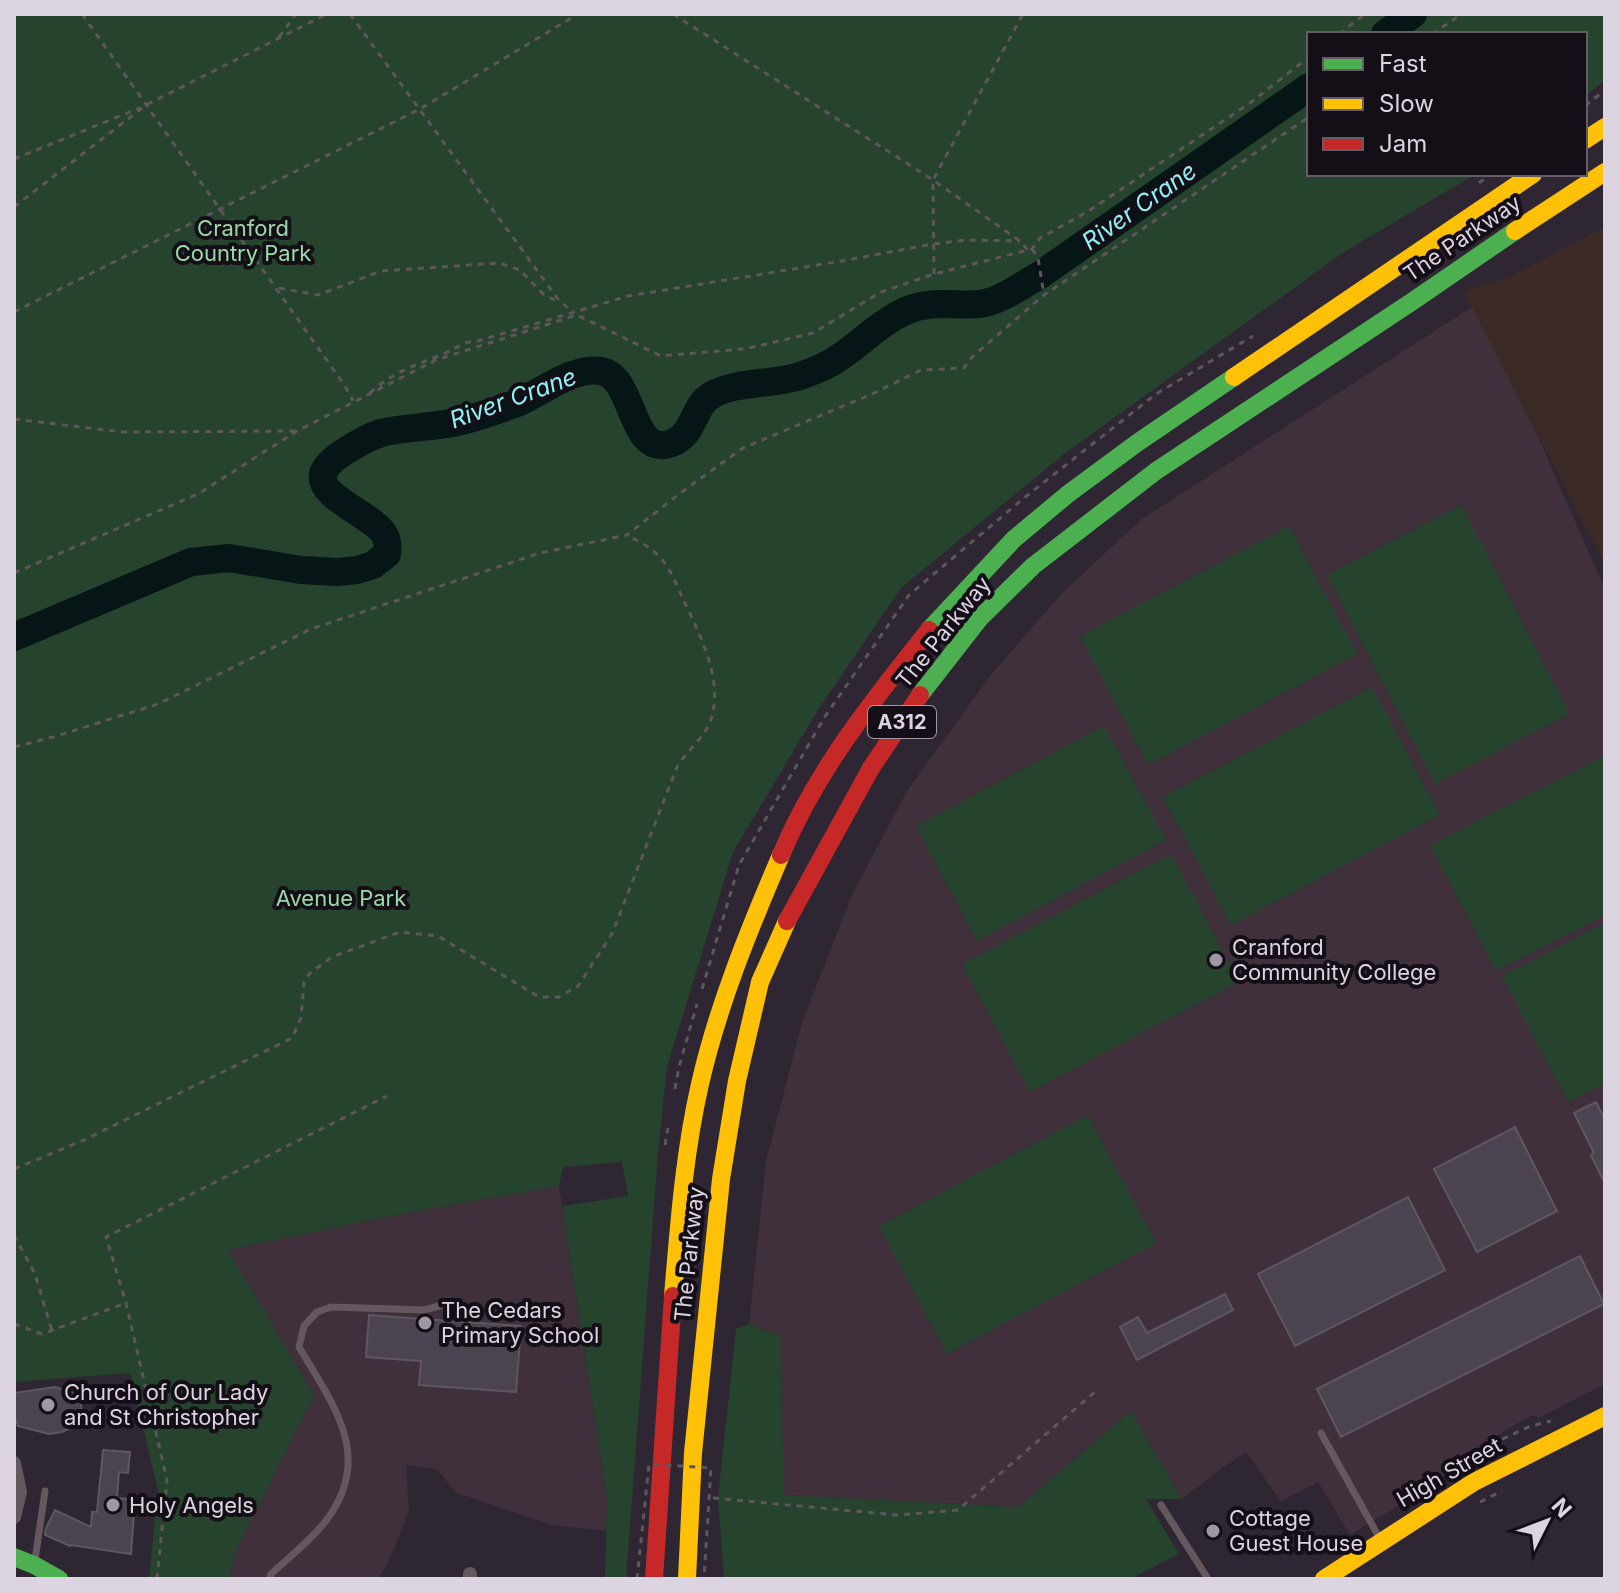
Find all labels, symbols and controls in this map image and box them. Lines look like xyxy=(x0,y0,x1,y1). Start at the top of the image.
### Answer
legend xyxy=(1307,32,1587,176)
text: Fast xyxy=(1379,49,1427,78)
text: Slow xyxy=(1379,89,1434,118)
text: Jam xyxy=(1379,129,1427,158)
water label: River Crane xyxy=(1076,156,1202,256)
street label: The Parkway xyxy=(1398,189,1526,287)
park label: Cranford Country Park xyxy=(175,215,311,266)
water label: River Crane xyxy=(446,362,580,434)
street label: The Parkway xyxy=(890,571,996,693)
road number: A312 xyxy=(868,706,936,738)
park label: Avenue Park xyxy=(276,885,406,911)
place label: Cranford Community College xyxy=(1232,934,1436,985)
marker: Cranford Community College xyxy=(1207,951,1225,969)
street label: The Parkway xyxy=(669,1185,709,1323)
place label: The Cedars Primary School xyxy=(441,1297,599,1348)
marker: The Cedars Primary School xyxy=(416,1314,434,1332)
place label: Church of Our Lady and St Christopher xyxy=(64,1379,268,1430)
marker: Church of Our Lady and St Christopher xyxy=(39,1396,57,1414)
street label: High Street xyxy=(1392,1432,1506,1512)
north arrow xyxy=(1507,1481,1587,1561)
place label: Holy Angels xyxy=(129,1492,254,1518)
text: N xyxy=(1547,1493,1577,1523)
marker: Holy Angels xyxy=(104,1496,122,1514)
place label: Cottage Guest House xyxy=(1229,1505,1363,1556)
marker: Cottage Guest House xyxy=(1204,1522,1222,1540)

